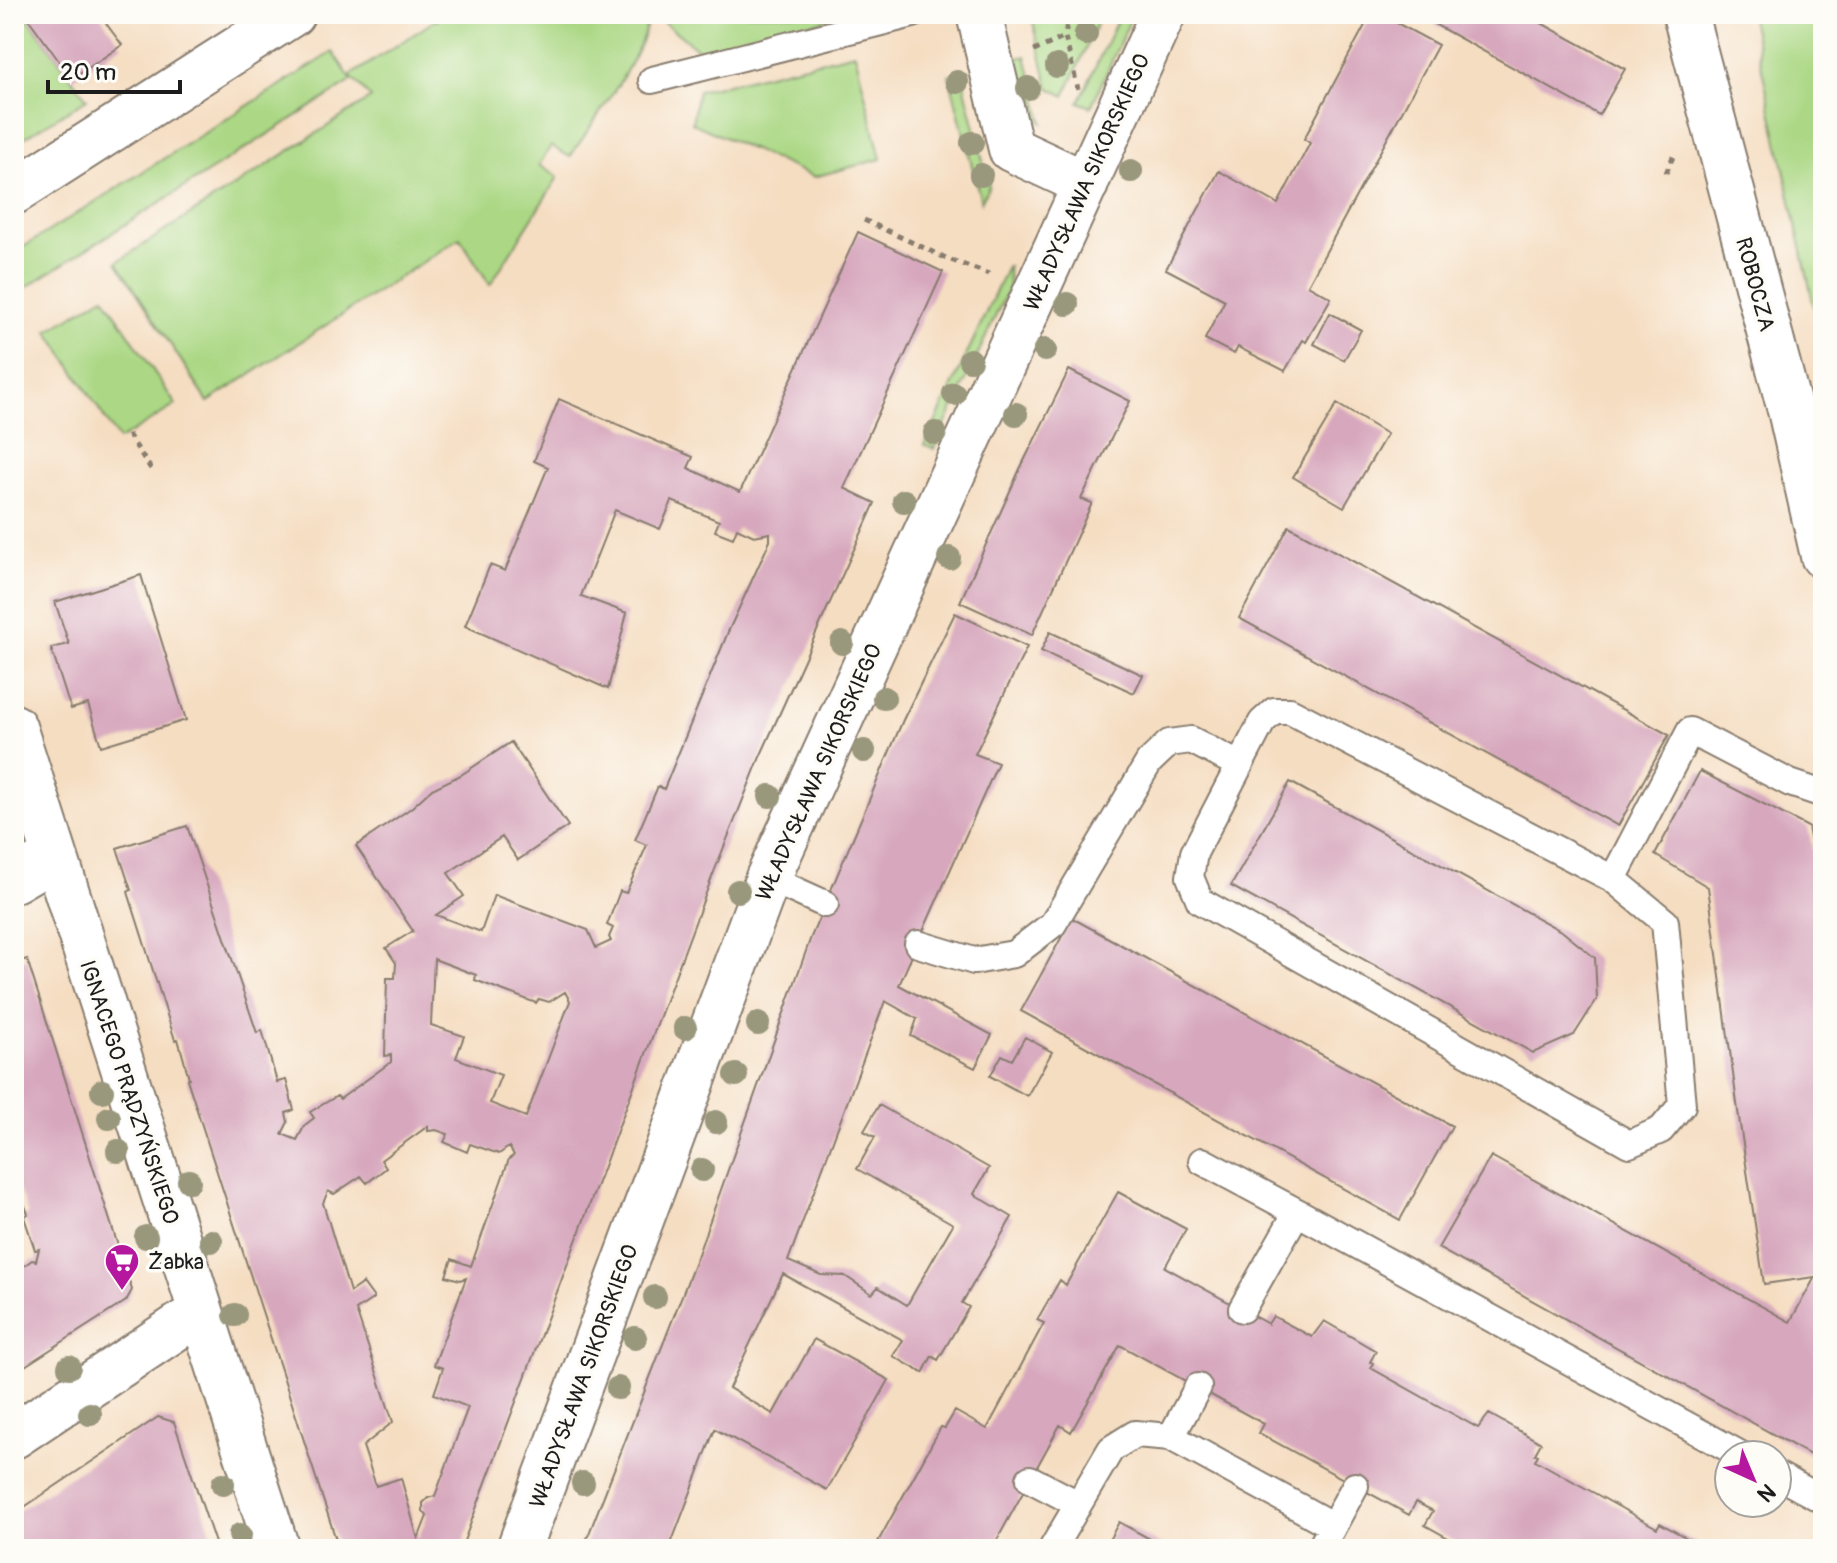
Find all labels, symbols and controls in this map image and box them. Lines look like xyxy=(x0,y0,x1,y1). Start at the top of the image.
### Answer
scale bar xyxy=(48,44,180,94)
street label: WŁADYSŁAWA SIKORSKIEGO xyxy=(1018,50,1156,315)
text: 20 m xyxy=(60,58,116,87)
street label: ROBOCZA xyxy=(1729,234,1781,334)
street label: WŁADYSŁAWA SIKORSKIEGO xyxy=(750,640,888,905)
street label: IGNACEGO PRĄDZYŃSKIEGO xyxy=(73,957,185,1228)
street label: WŁADYSŁAWA SIKORSKIEGO xyxy=(523,1241,645,1512)
supermarket icon: Żabka xyxy=(103,1242,141,1292)
place label: Żabka xyxy=(148,1248,204,1276)
north arrow xyxy=(1713,1439,1793,1519)
text: N xyxy=(1751,1477,1781,1508)

